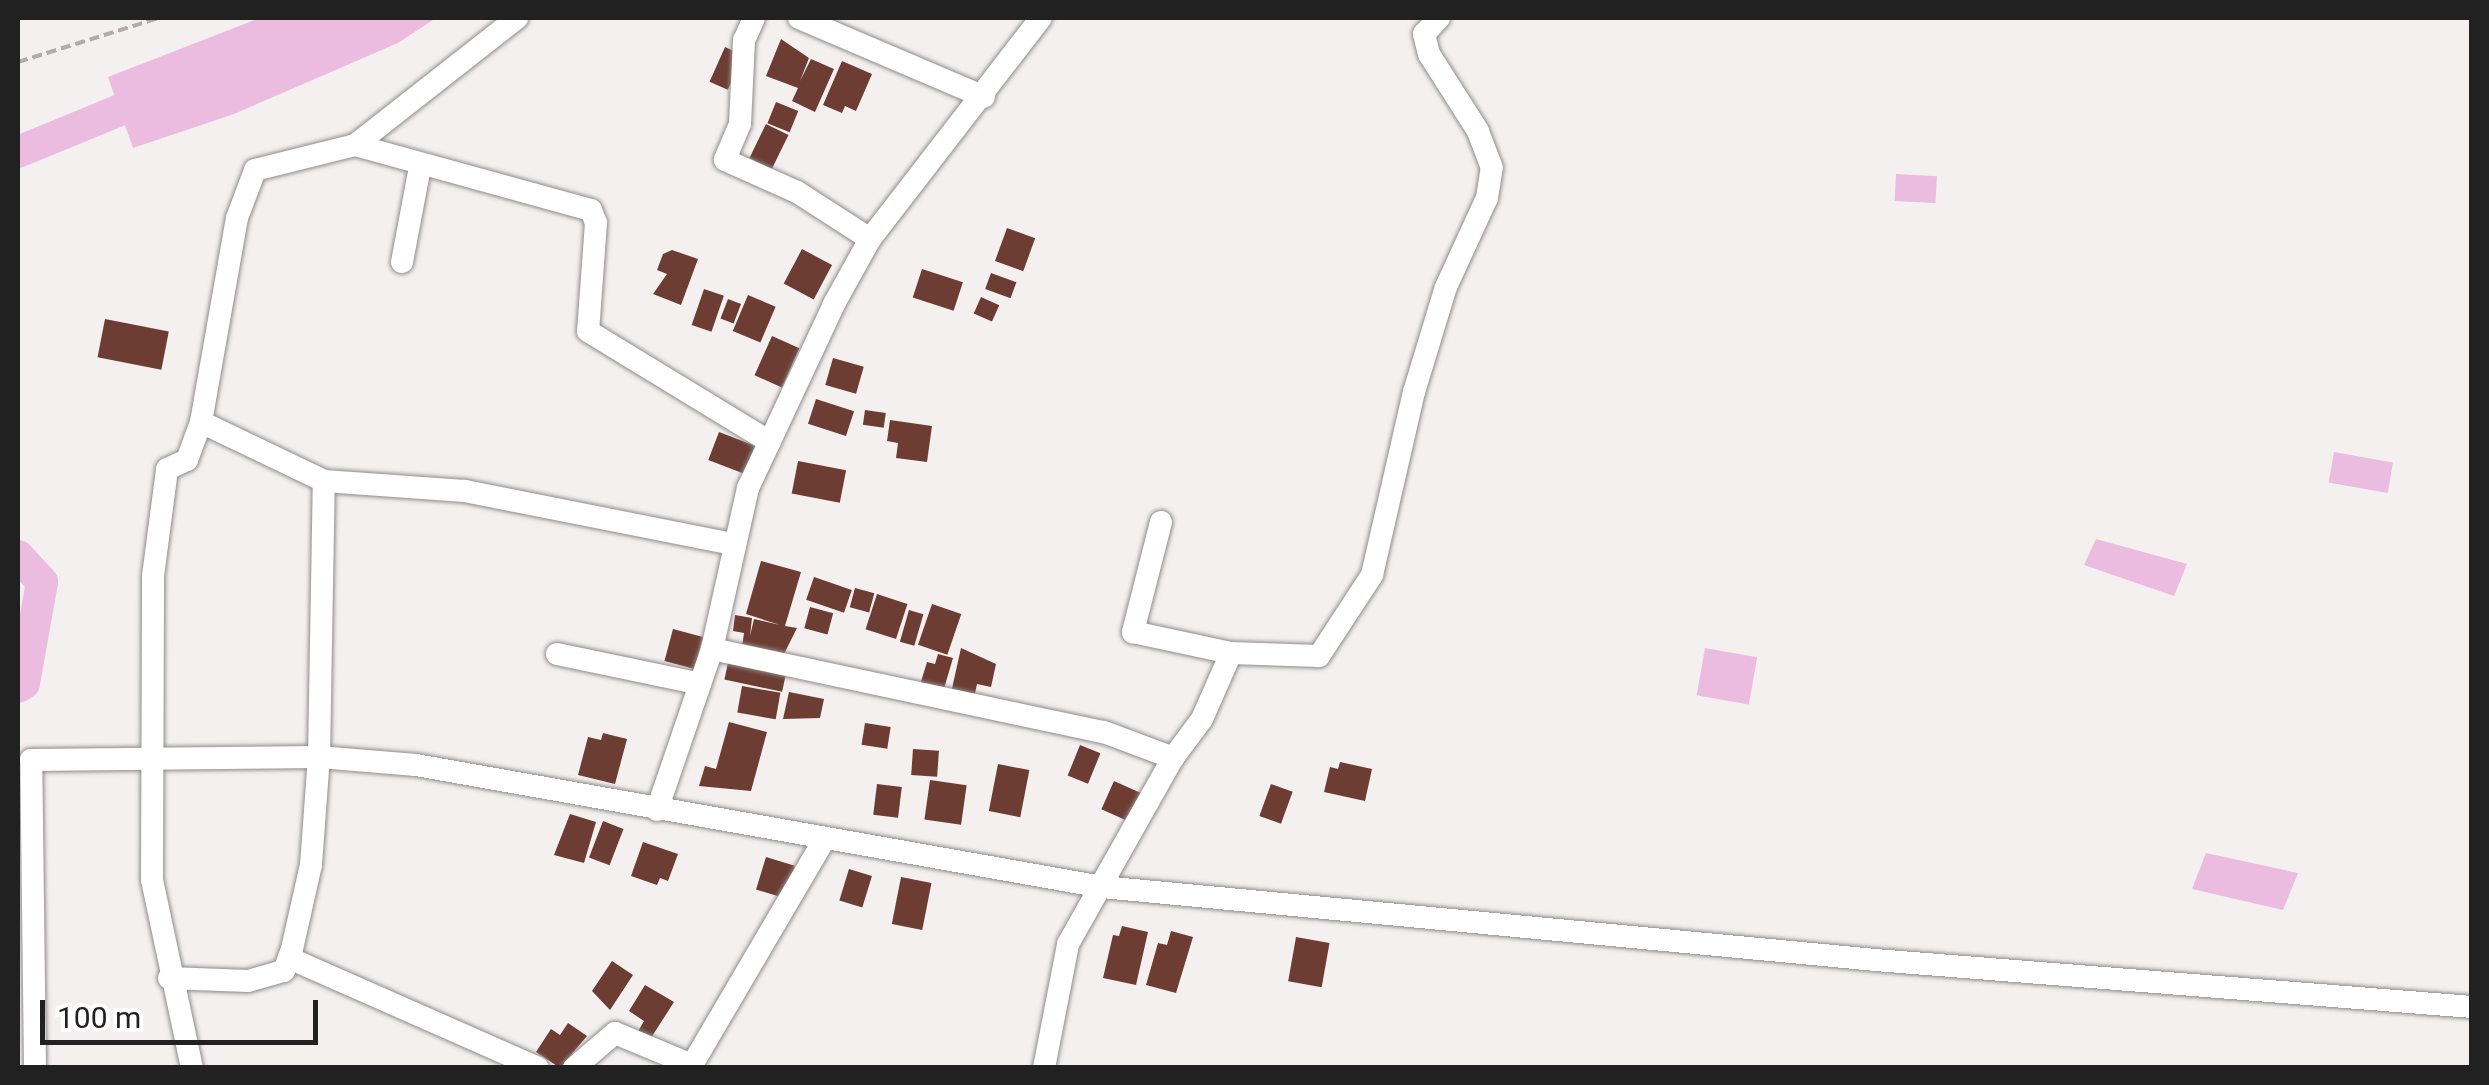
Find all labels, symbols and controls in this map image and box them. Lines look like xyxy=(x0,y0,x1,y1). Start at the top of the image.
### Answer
scale bar xyxy=(45,980,322,1042)
text: 100 m xyxy=(57,1000,141,1035)

